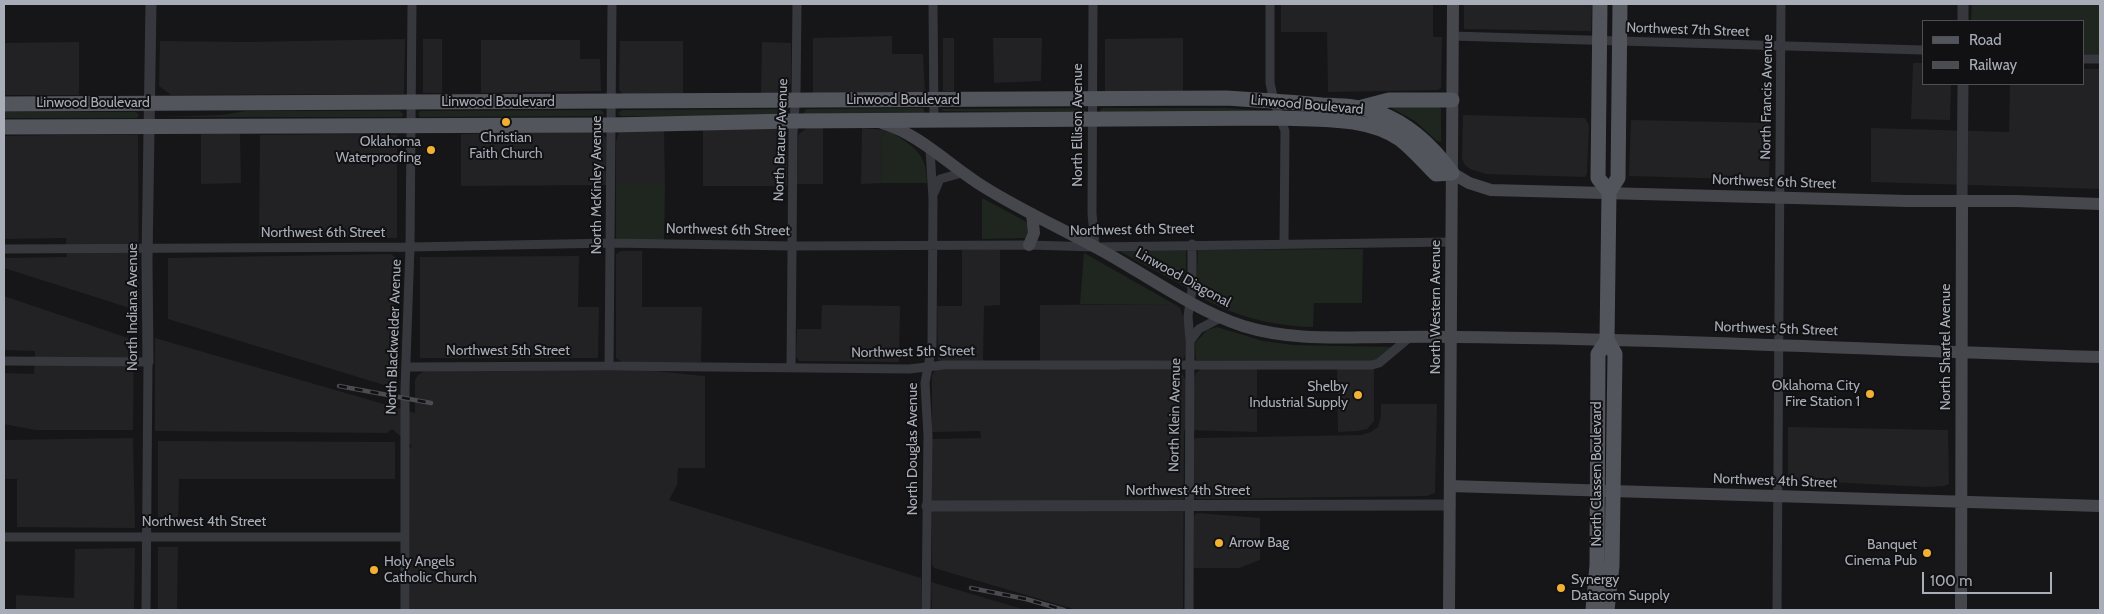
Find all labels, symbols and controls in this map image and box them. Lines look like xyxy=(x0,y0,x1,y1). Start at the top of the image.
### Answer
street label: Northwest 7th Street xyxy=(1626,19,1750,41)
legend xyxy=(1922,20,2084,85)
text: Road xyxy=(1969,31,2002,49)
street label: North Francis Avenue xyxy=(1758,34,1776,160)
text: Railway xyxy=(1969,56,2017,74)
street label: North Ellison Avenue xyxy=(1070,63,1086,187)
street label: North Brauer Avenue xyxy=(770,78,792,202)
street label: Linwood Boulevard xyxy=(846,92,960,108)
street label: Linwood Boulevard xyxy=(1250,92,1364,118)
street label: Linwood Boulevard xyxy=(441,94,555,110)
street label: Linwood Boulevard xyxy=(36,95,150,111)
marker: Christian Faith Church xyxy=(500,116,512,128)
street label: North McKinley Avenue xyxy=(589,116,605,254)
place label: Christian Faith Church xyxy=(469,130,543,162)
place label: Oklahoma Waterproofing xyxy=(336,134,421,166)
marker: Oklahoma Waterproofing xyxy=(425,144,437,156)
street label: Northwest 6th Street xyxy=(1712,171,1836,193)
street label: Northwest 6th Street xyxy=(666,221,790,239)
street label: Northwest 6th Street xyxy=(1070,221,1194,239)
street label: Northwest 6th Street xyxy=(261,225,385,241)
street label: North Western Avenue xyxy=(1428,240,1444,374)
street label: North Indiana Avenue xyxy=(125,243,141,371)
street label: Linwood Diagonal xyxy=(1132,245,1234,311)
street label: North Blackwelder Avenue xyxy=(383,259,405,415)
street label: North Shartel Avenue xyxy=(1938,284,1954,410)
street label: Northwest 5th Street xyxy=(1714,318,1838,340)
street label: Northwest 5th Street xyxy=(446,343,570,359)
street label: Northwest 5th Street xyxy=(851,343,975,361)
street label: North Klein Avenue xyxy=(1166,358,1184,472)
place label: Oklahoma City Fire Station 1 xyxy=(1772,378,1860,411)
place label: Shelby Industrial Supply xyxy=(1249,379,1348,412)
street label: North Douglas Avenue xyxy=(905,383,921,515)
marker: Oklahoma City Fire Station 1 xyxy=(1864,388,1876,400)
marker: Shelby Industrial Supply xyxy=(1352,389,1364,401)
street label: North Classen Boulevard xyxy=(1589,402,1605,546)
street label: Northwest 4th Street xyxy=(1713,470,1837,492)
street label: Northwest 4th Street xyxy=(1126,483,1250,499)
street label: Northwest 4th Street xyxy=(142,514,266,530)
place label: Arrow Bag xyxy=(1229,535,1289,551)
marker: Arrow Bag xyxy=(1213,537,1225,549)
place label: Banquet Cinema Pub xyxy=(1845,537,1917,570)
marker: Banquet Cinema Pub xyxy=(1921,547,1933,559)
place label: Holy Angels Catholic Church xyxy=(384,554,477,586)
scale bar xyxy=(1924,562,2054,594)
marker: Holy Angels Catholic Church xyxy=(368,564,380,576)
place label: Synergy Datacom Supply xyxy=(1571,572,1670,604)
text: 100 m xyxy=(1930,572,1972,590)
marker: Synergy Datacom Supply xyxy=(1555,582,1567,594)

